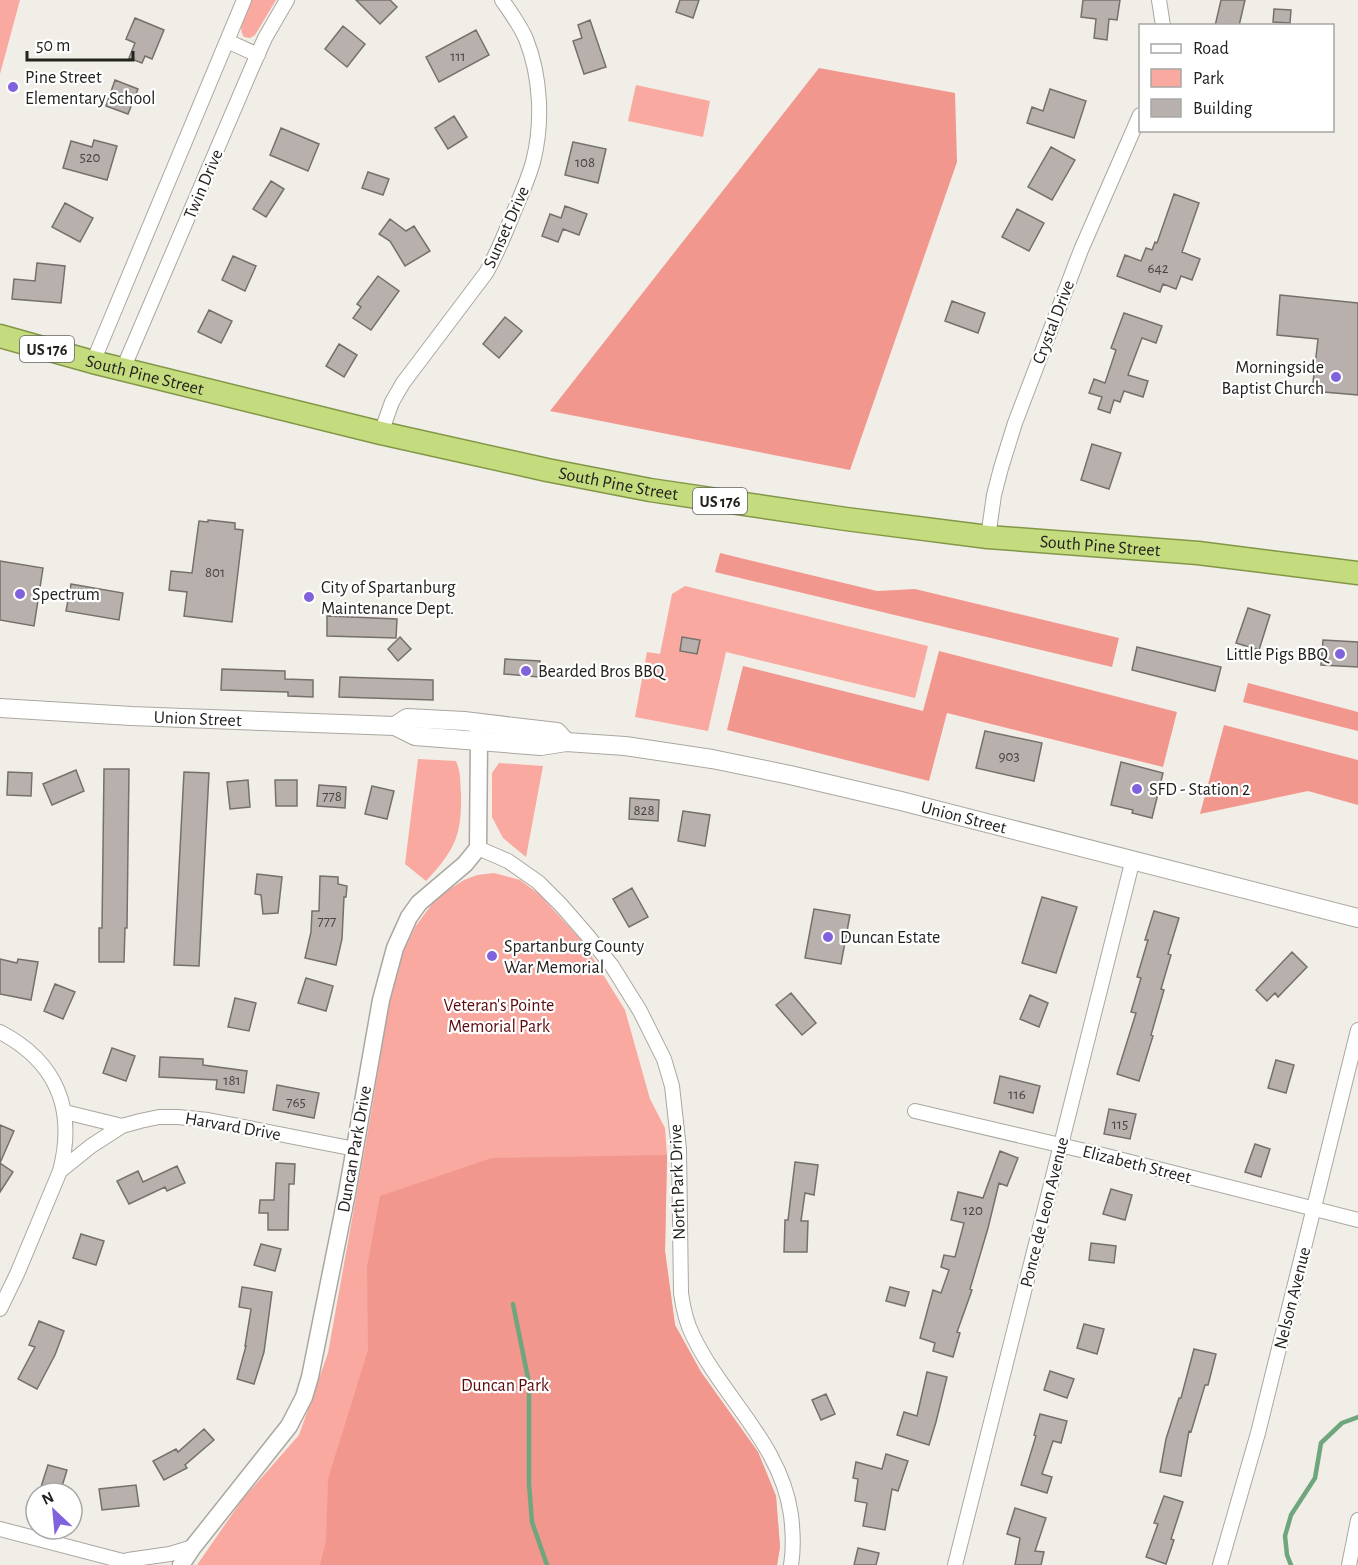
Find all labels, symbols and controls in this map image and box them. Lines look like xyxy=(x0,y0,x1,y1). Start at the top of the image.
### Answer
scale bar xyxy=(27,24,134,62)
legend xyxy=(1139,24,1334,132)
text: 50 m xyxy=(36,37,70,55)
text: Road xyxy=(1193,40,1229,58)
house number: 111 xyxy=(450,49,466,64)
place label: Pine Street Elementary School xyxy=(25,69,156,108)
text: Park xyxy=(1193,70,1225,88)
marker: Pine Street Elementary School xyxy=(6,80,20,94)
text: Building xyxy=(1193,100,1253,118)
street label: Twin Drive xyxy=(181,147,227,222)
house number: 520 xyxy=(79,150,101,165)
house number: 108 xyxy=(575,155,595,170)
street label: Sunset Drive xyxy=(481,184,533,271)
house number: 642 xyxy=(1147,261,1169,276)
street label: Crystal Drive xyxy=(1030,278,1078,367)
road number: US 176 xyxy=(20,336,74,362)
street label: South Pine Street xyxy=(83,352,206,399)
place label: Morningside Baptist Church xyxy=(1222,359,1324,398)
marker: Morningside Baptist Church xyxy=(1329,370,1343,384)
street label: South Pine Street xyxy=(557,464,679,504)
road number: US 176 xyxy=(693,488,747,514)
street label: South Pine Street xyxy=(1039,533,1161,560)
house number: 801 xyxy=(205,565,225,580)
place label: City of Spartanburg Maintenance Dept. xyxy=(321,579,456,618)
place label: Spectrum xyxy=(32,586,100,604)
marker: Spectrum xyxy=(13,587,27,601)
marker: City of Spartanburg Maintenance Dept. xyxy=(302,590,316,604)
place label: Little Pigs BBQ xyxy=(1226,646,1330,664)
marker: Little Pigs BBQ xyxy=(1333,647,1347,661)
place label: Bearded Bros BBQ xyxy=(538,663,667,681)
marker: Bearded Bros BBQ xyxy=(519,664,533,678)
street label: Union Street xyxy=(153,709,242,730)
house number: 903 xyxy=(998,749,1020,764)
place label: SFD - Station 2 xyxy=(1149,781,1250,799)
marker: SFD - Station 2 xyxy=(1130,782,1144,796)
house number: 778 xyxy=(322,789,342,804)
street label: Union Street xyxy=(919,798,1009,838)
house number: 828 xyxy=(633,803,655,818)
house number: 777 xyxy=(318,914,336,929)
place label: Duncan Estate xyxy=(840,929,940,947)
marker: Duncan Estate xyxy=(821,930,835,944)
place label: Spartanburg County War Memorial xyxy=(504,938,644,977)
marker: Spartanburg County War Memorial xyxy=(485,949,499,963)
park label: Veteran's Pointe Memorial Park xyxy=(444,997,554,1036)
house number: 181 xyxy=(223,1073,241,1088)
street label: Duncan Park Drive xyxy=(335,1084,375,1214)
house number: 116 xyxy=(1008,1087,1026,1102)
house number: 765 xyxy=(286,1095,306,1110)
street label: Harvard Drive xyxy=(183,1110,282,1144)
house number: 115 xyxy=(1112,1117,1128,1132)
street label: North Park Drive xyxy=(667,1124,689,1240)
street label: Ponce de Leon Avenue xyxy=(1018,1135,1072,1289)
street label: Elizabeth Street xyxy=(1081,1143,1193,1187)
house number: 120 xyxy=(963,1203,983,1218)
street label: Nelson Avenue xyxy=(1272,1245,1314,1351)
park label: Duncan Park xyxy=(461,1377,550,1395)
north arrow xyxy=(24,1481,84,1541)
text: N xyxy=(39,1489,56,1508)

